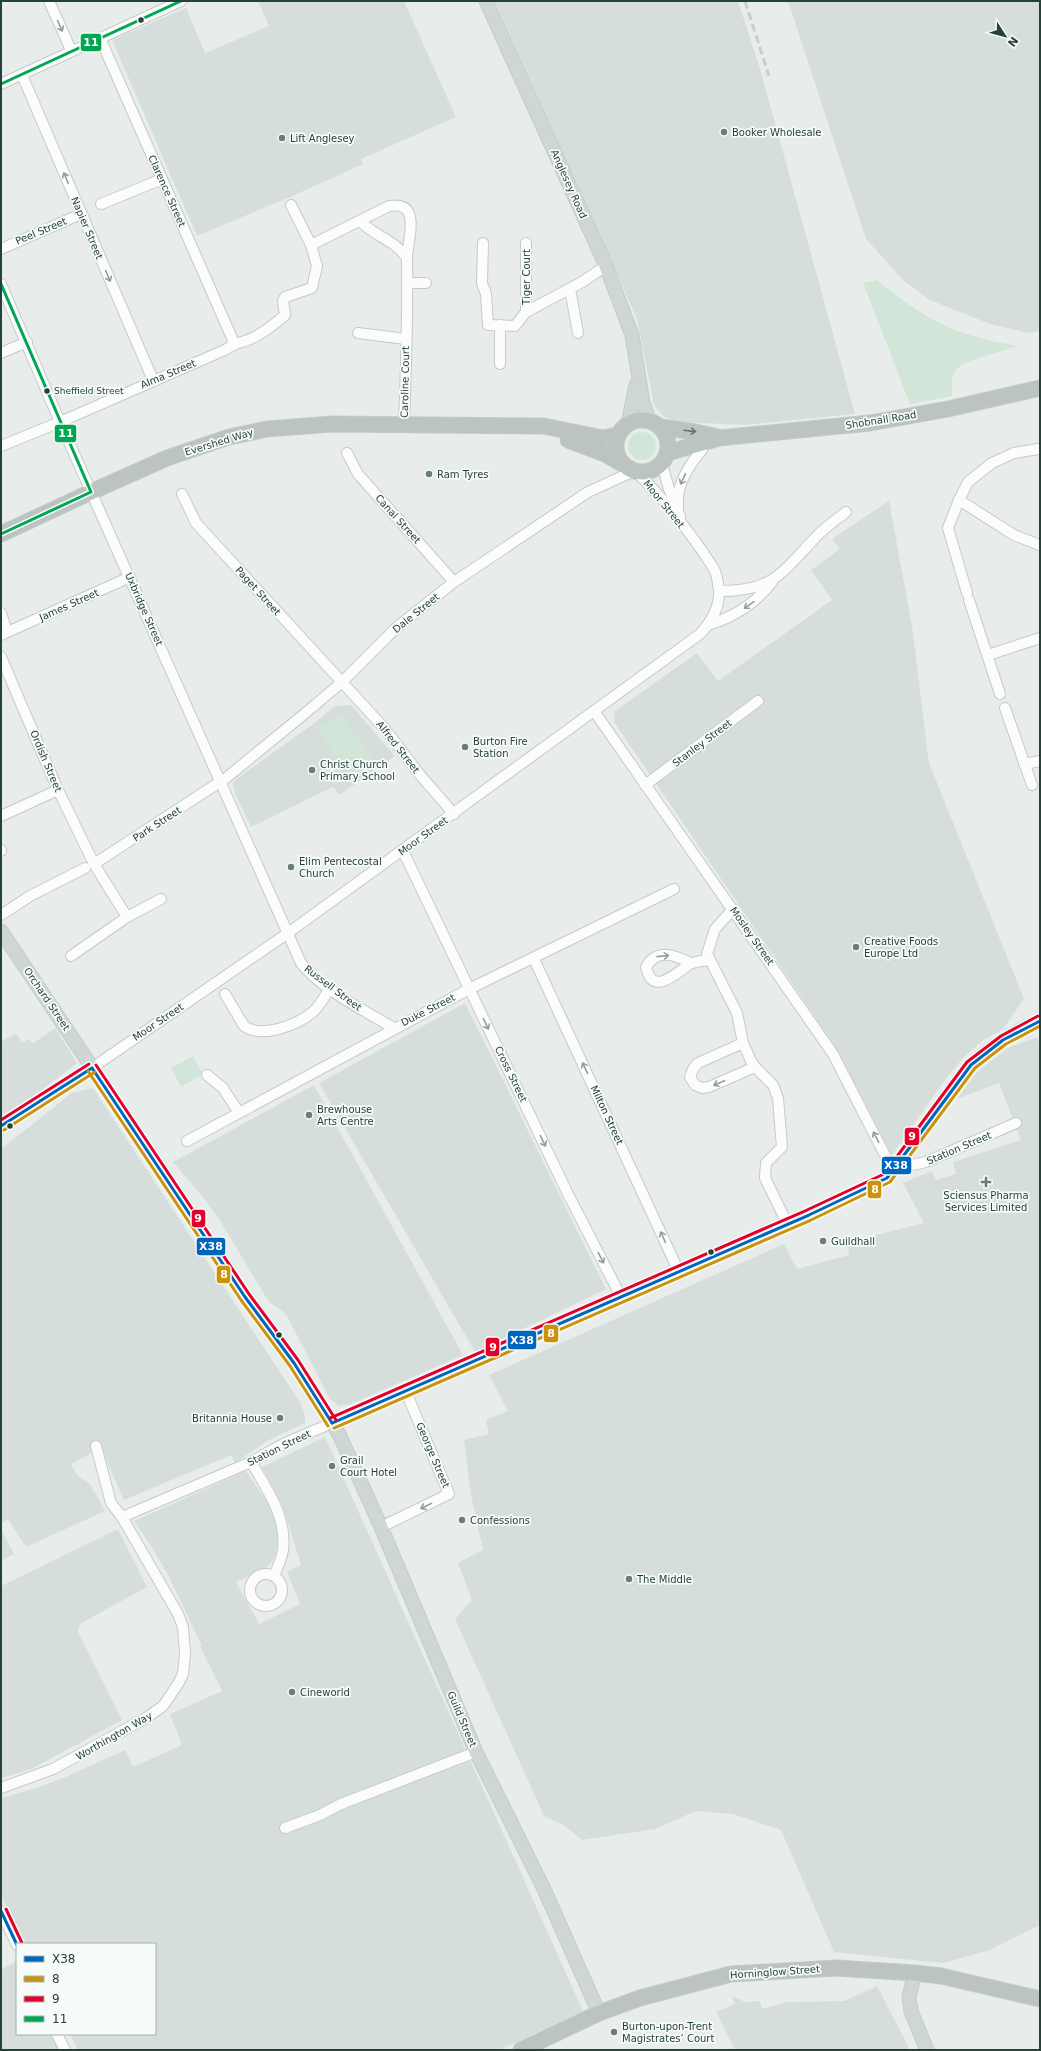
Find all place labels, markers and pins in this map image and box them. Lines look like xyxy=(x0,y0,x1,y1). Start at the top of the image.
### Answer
unlabelled marker xyxy=(136,15,146,25)
marker: Booker Wholesale xyxy=(719,127,729,137)
place label: Booker Wholesale xyxy=(732,127,822,138)
marker: Lift Anglesey xyxy=(277,133,287,143)
place label: Lift Anglesey xyxy=(290,133,355,144)
marker: Sheffield Street xyxy=(42,386,52,396)
place label: Sheffield Street xyxy=(54,386,124,396)
marker: Ram Tyres xyxy=(424,469,434,479)
place label: Ram Tyres xyxy=(437,469,489,480)
place label: Burton Fire Station xyxy=(473,736,528,759)
marker: Burton Fire Station xyxy=(460,742,470,752)
place label: Christ Church Primary School xyxy=(320,759,395,782)
marker: Christ Church Primary School xyxy=(307,765,317,775)
place label: Elim Pentecostal Church xyxy=(299,856,382,879)
marker: Elim Pentecostal Church xyxy=(286,862,296,872)
place label: Creative Foods Europe Ltd xyxy=(864,936,938,959)
marker: Creative Foods Europe Ltd xyxy=(851,942,861,952)
place label: Brewhouse Arts Centre xyxy=(317,1104,374,1127)
marker: Brewhouse Arts Centre xyxy=(304,1110,314,1120)
unlabelled marker xyxy=(5,1121,15,1131)
marker: Sciensus Pharma Services Limited xyxy=(980,1176,992,1188)
place label: Sciensus Pharma Services Limited xyxy=(943,1190,1029,1213)
marker: Guildhall xyxy=(818,1236,828,1246)
place label: Guildhall xyxy=(831,1236,875,1247)
unlabelled marker xyxy=(706,1247,716,1257)
unlabelled marker xyxy=(274,1330,284,1340)
place label: Britannia House xyxy=(192,1413,272,1424)
marker: Britannia House xyxy=(275,1413,285,1423)
place label: Grail Court Hotel xyxy=(340,1455,397,1478)
marker: Grail Court Hotel xyxy=(327,1461,337,1471)
marker: Confessions xyxy=(457,1515,467,1525)
place label: Confessions xyxy=(470,1515,530,1526)
marker: The Middle xyxy=(624,1574,634,1584)
place label: The Middle xyxy=(636,1574,692,1585)
marker: Cineworld xyxy=(287,1687,297,1697)
place label: Cineworld xyxy=(300,1687,350,1698)
place label: Burton-upon-Trent Magistrates’ Court xyxy=(622,2021,714,2044)
marker: Burton-upon-Trent Magistrates’ Court xyxy=(609,2027,619,2037)

